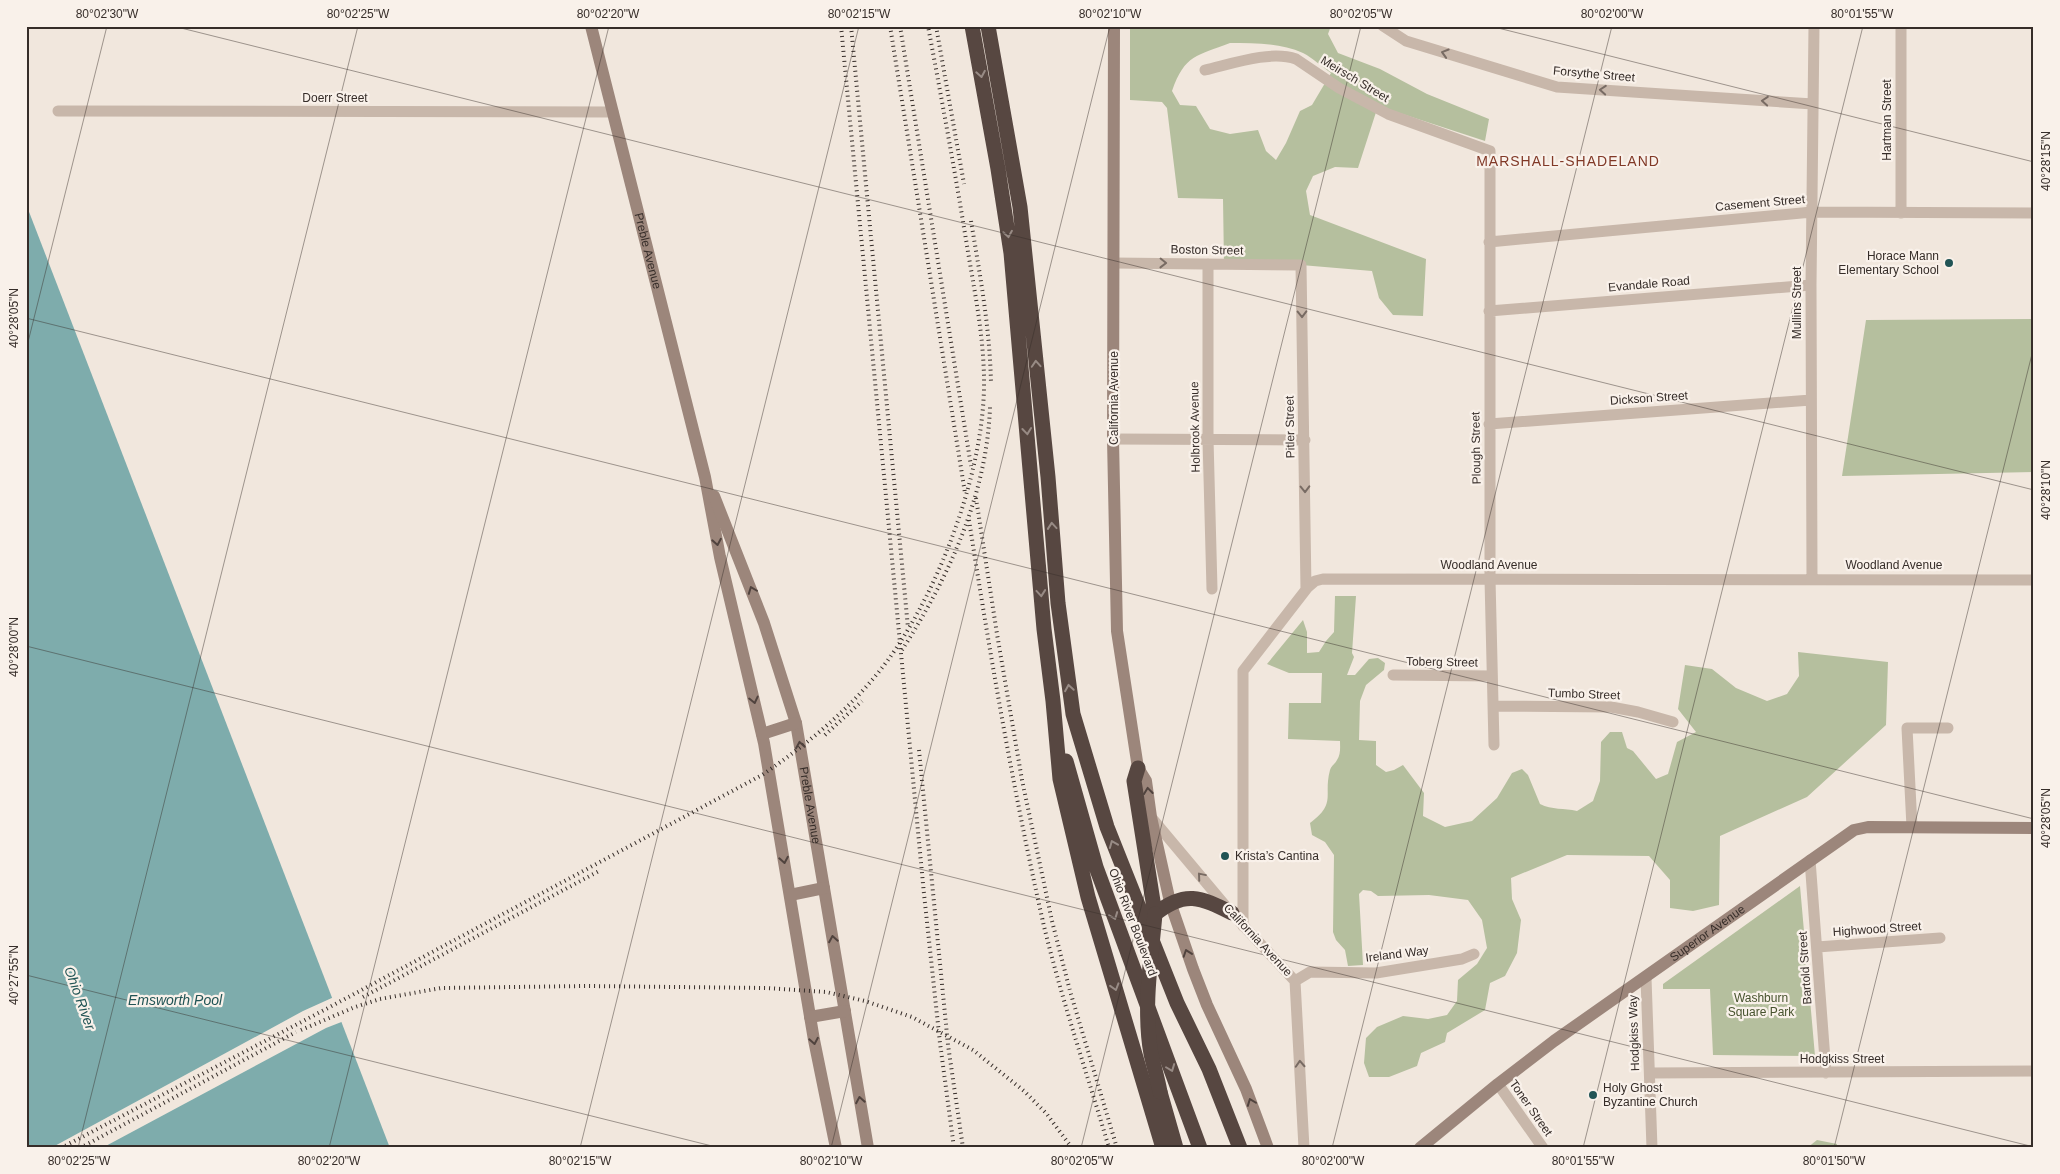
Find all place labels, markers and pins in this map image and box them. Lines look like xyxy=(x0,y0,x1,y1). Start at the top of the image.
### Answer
place label: Horace Mann Elementary School xyxy=(1838,249,1939,277)
marker: Horace Mann Elementary School xyxy=(1943,257,1955,269)
place label: Krista’s Cantina xyxy=(1235,849,1319,863)
marker: Krista’s Cantina xyxy=(1219,850,1231,862)
place label: Holy Ghost Byzantine Church xyxy=(1603,1081,1698,1109)
marker: Holy Ghost Byzantine Church xyxy=(1587,1089,1599,1101)

